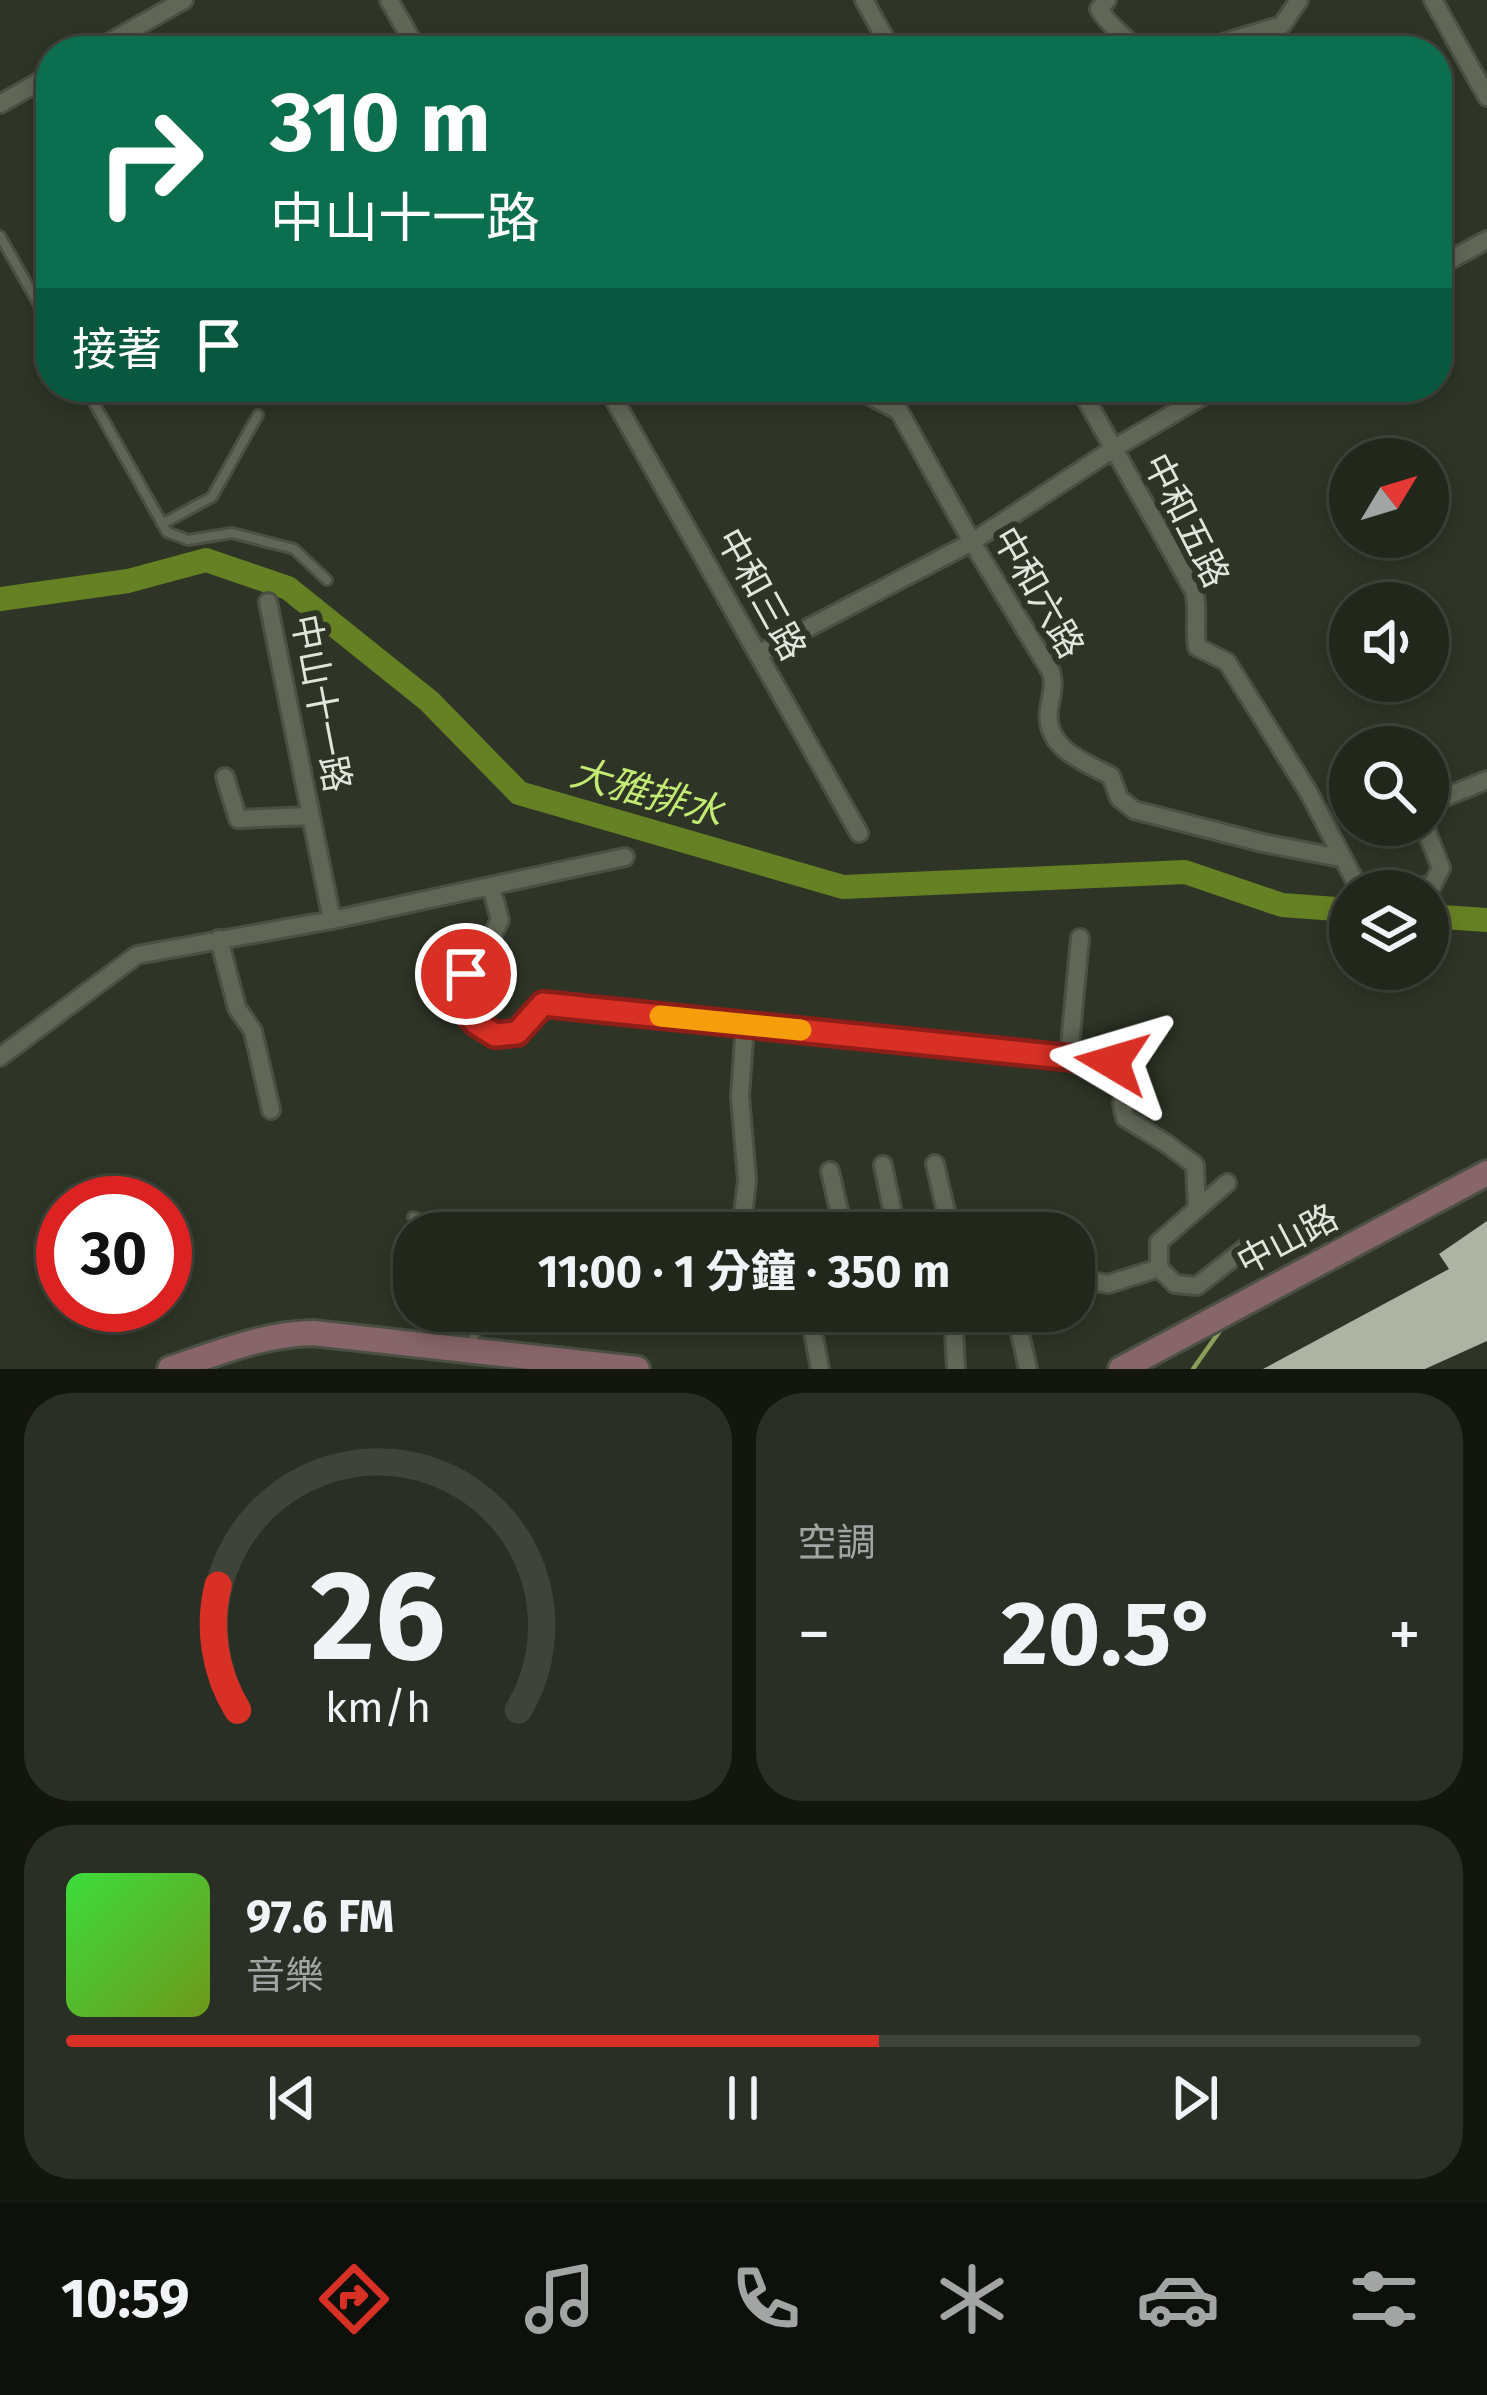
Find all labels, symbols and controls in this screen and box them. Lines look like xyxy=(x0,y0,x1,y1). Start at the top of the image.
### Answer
text: 310 m xyxy=(270,72,491,173)
icon: right xyxy=(72,84,228,240)
text: 中山十一路 xyxy=(270,187,540,251)
icon: arrive xyxy=(186,312,252,378)
text: 接著 xyxy=(72,323,162,377)
north arrow xyxy=(1329,438,1449,558)
map controls xyxy=(1329,438,1449,990)
street label: 中和五路 xyxy=(1134,446,1238,595)
street label: 中和六路 xyxy=(983,519,1093,666)
street label: 中和三路 xyxy=(707,521,815,668)
button: sound xyxy=(1329,582,1449,702)
street label: 中山十一路 xyxy=(282,611,360,796)
button: search xyxy=(1329,726,1449,846)
water label: 大雅排水 xyxy=(565,749,730,837)
button: layers xyxy=(1329,870,1449,990)
pin xyxy=(415,923,517,1025)
icon: arrive xyxy=(433,941,499,1007)
position arrow xyxy=(1049,999,1175,1125)
speed limit sign: 30 xyxy=(36,1176,192,1332)
street label: 中山路 xyxy=(1229,1195,1345,1285)
text: 11:00 · 1 分鐘 · 350 m xyxy=(538,1245,950,1299)
text: 空調 xyxy=(798,1520,876,1566)
text: 26 xyxy=(310,1542,445,1692)
text: 20.5° xyxy=(1001,1580,1217,1688)
text: − xyxy=(798,1595,831,1674)
text: + xyxy=(1388,1595,1421,1674)
text: km/h xyxy=(325,1682,431,1733)
text: 97.6 FM xyxy=(246,1890,394,1944)
text: 音樂 xyxy=(246,1953,324,1999)
icon: previous xyxy=(259,2065,325,2131)
icon: pause xyxy=(710,2065,776,2131)
icon: next xyxy=(1162,2065,1228,2131)
icon: directions xyxy=(312,2257,396,2341)
icon: music xyxy=(518,2257,602,2341)
icon: phone xyxy=(724,2257,808,2341)
icon: climate xyxy=(930,2257,1014,2341)
icon: car xyxy=(1136,2257,1220,2341)
icon: filters xyxy=(1342,2257,1426,2341)
text: 10:59 xyxy=(61,2267,189,2331)

